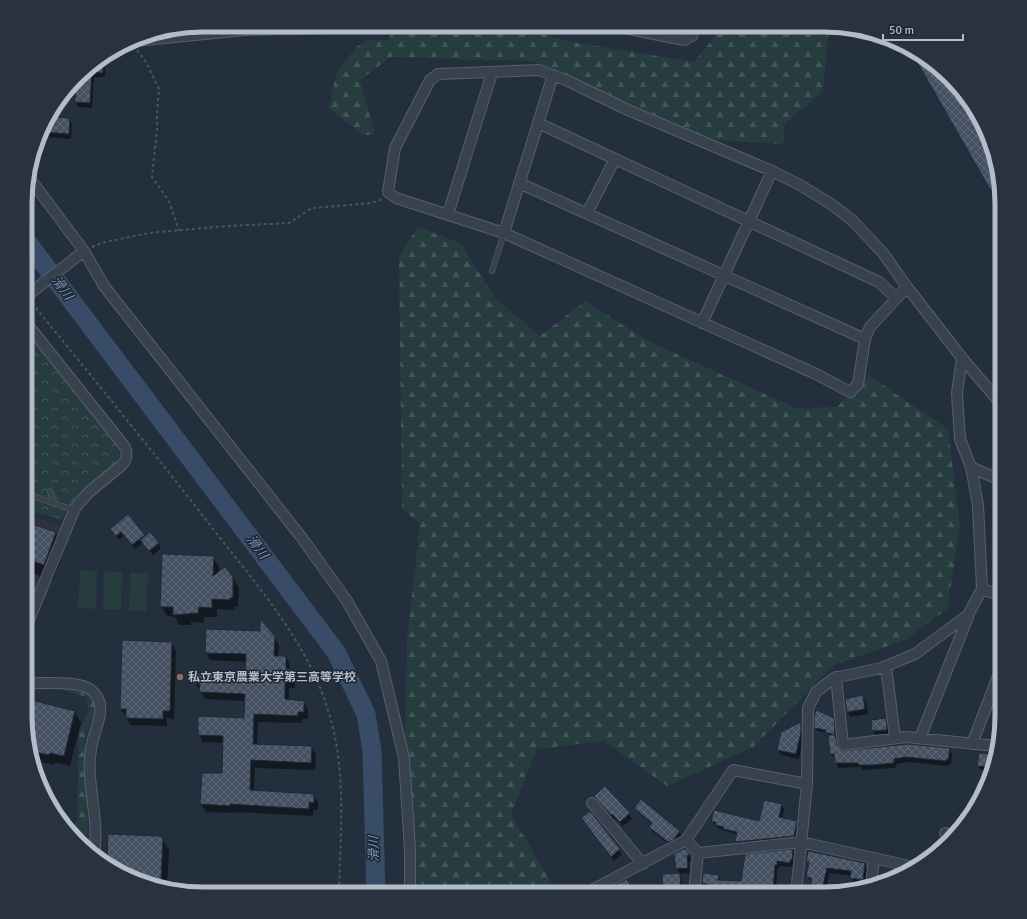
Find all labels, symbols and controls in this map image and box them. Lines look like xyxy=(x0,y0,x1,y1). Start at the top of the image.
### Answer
scale bar xyxy=(883,16,963,42)
text: 50 m xyxy=(889,23,914,38)
water label: 滑川 xyxy=(48,273,77,305)
water label: 滑川 xyxy=(243,532,272,564)
place label: 私立東京農業大学第三高等学校 xyxy=(188,670,356,685)
marker: 私立東京農業大学第三高等学校 xyxy=(175,672,185,682)
water label: 滑川 xyxy=(366,834,382,862)

